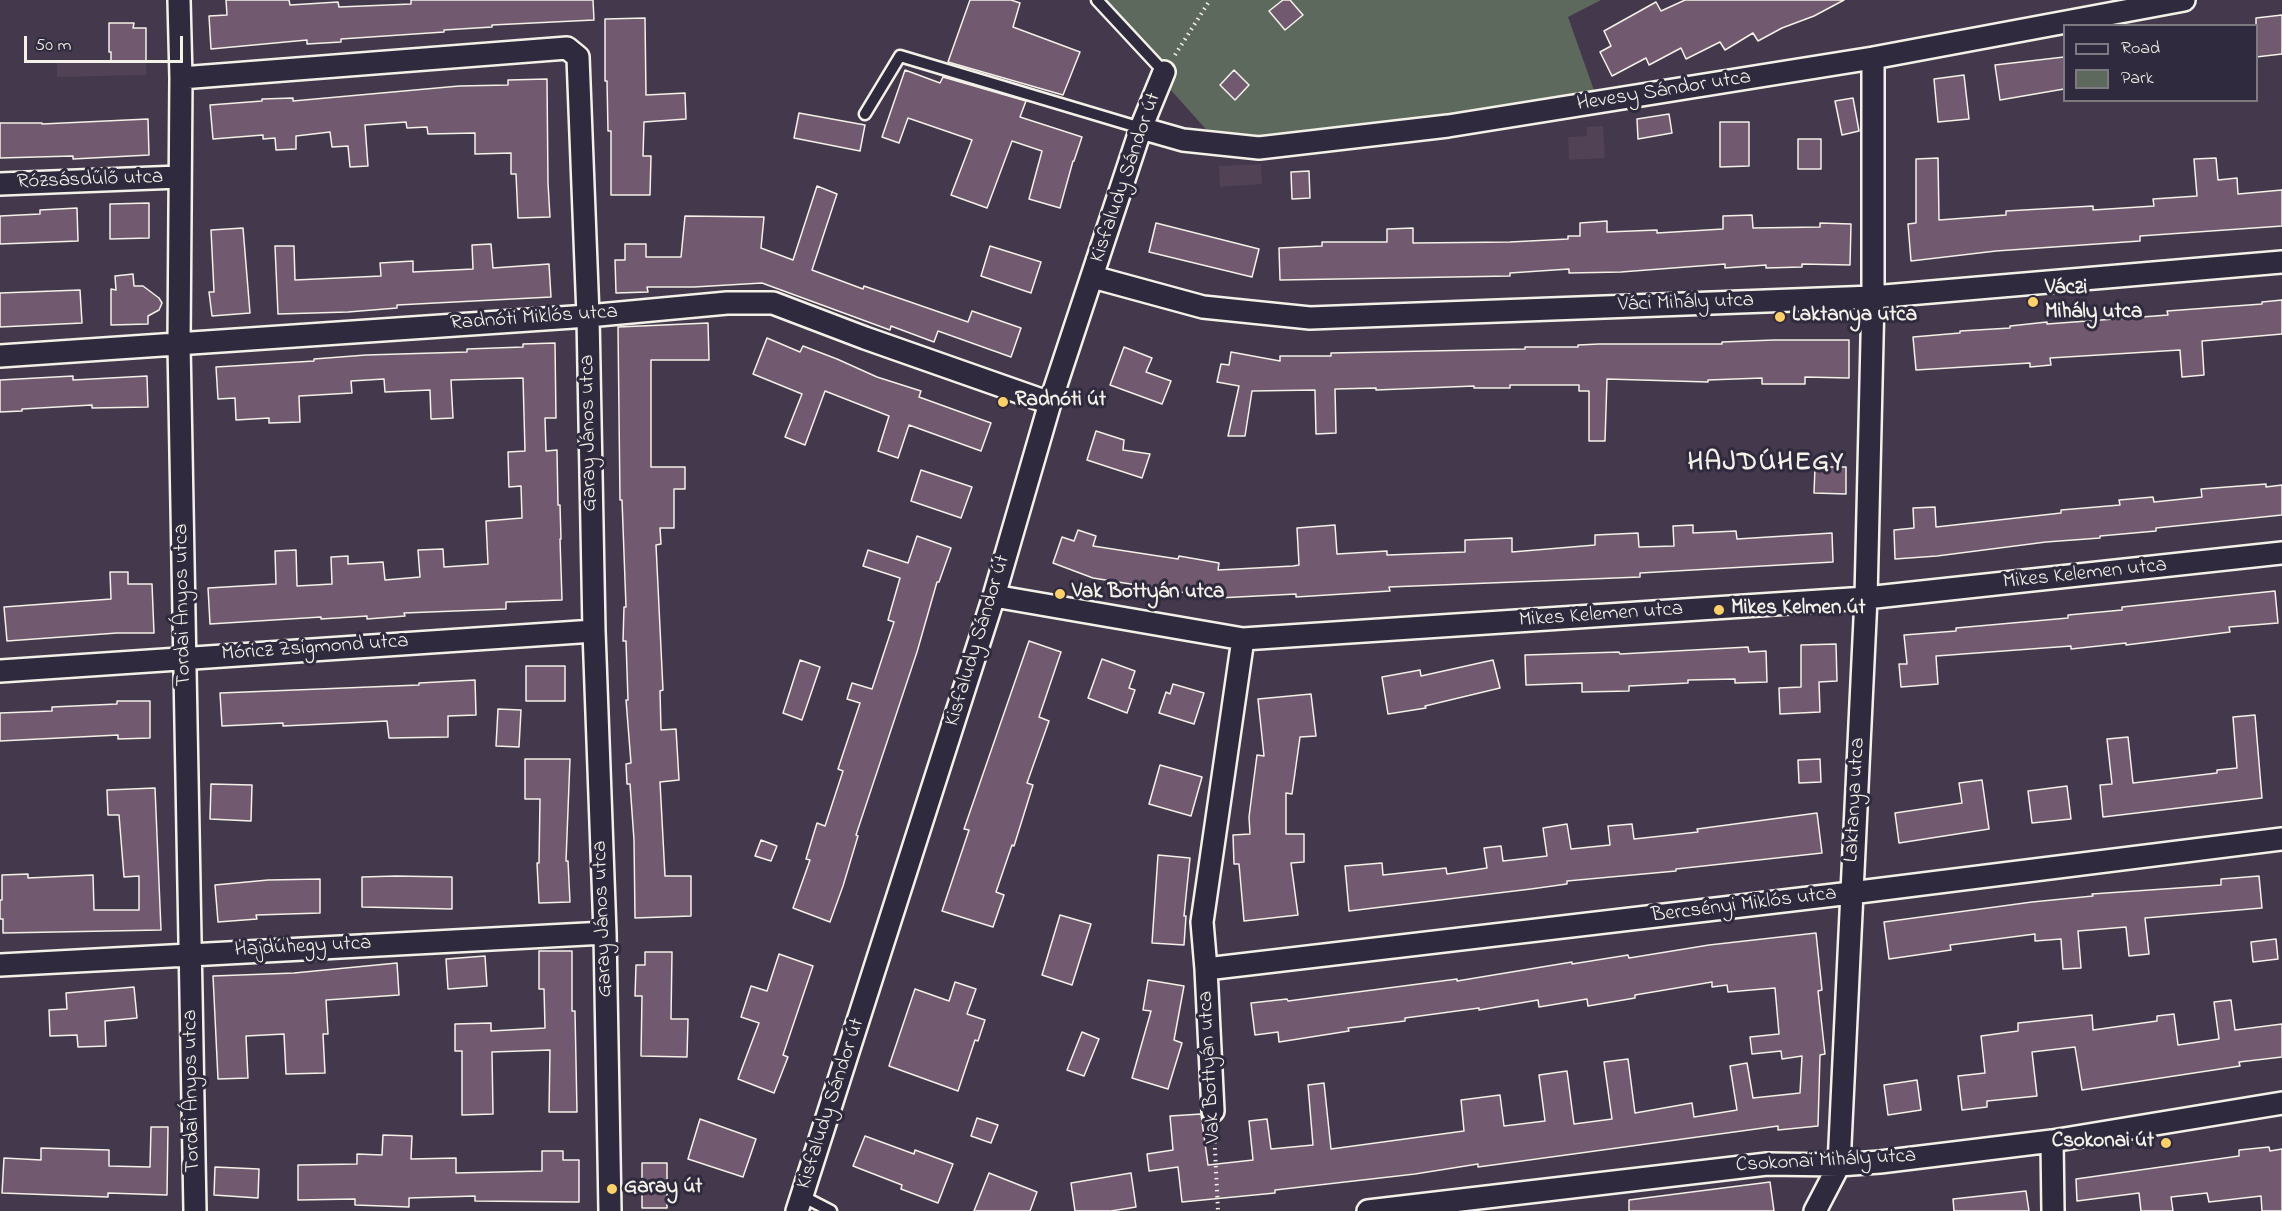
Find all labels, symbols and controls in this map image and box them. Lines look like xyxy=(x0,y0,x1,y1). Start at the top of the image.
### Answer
scale bar xyxy=(27,24,186,62)
legend xyxy=(2063,24,2258,102)
text: 50 m xyxy=(35,33,72,59)
text: Road xyxy=(2121,36,2160,62)
street label: Hevesy Sándor utca xyxy=(1575,66,1753,118)
text: Park xyxy=(2121,66,2154,92)
street label: Kisfaludy Sándor út xyxy=(1086,90,1168,266)
street label: Rózsásdűlő utca xyxy=(16,166,164,196)
place label: Váczi Mihály utca xyxy=(2045,277,2142,327)
street label: Váci Mihály utca xyxy=(1618,289,1754,319)
marker: Váczi Mihály utca xyxy=(2026,295,2040,309)
street label: Radnóti Miklós utca xyxy=(449,301,619,337)
place label: Laktanya utca xyxy=(1792,304,1917,330)
marker: Laktanya utca xyxy=(1773,310,1787,324)
street label: Garay János utca xyxy=(576,354,604,512)
place label: Radnóti út xyxy=(1015,389,1106,415)
marker: Radnóti út xyxy=(996,395,1010,409)
district label: HAJDÚHEGY xyxy=(1687,449,1845,481)
street label: Tordai Ányos utca xyxy=(170,523,198,687)
street label: Kisfaludy Sándor út xyxy=(941,552,1017,730)
street label: Mikes Kelemen utca xyxy=(2002,554,2168,596)
place label: Vak Bottyán utca xyxy=(1072,581,1224,607)
marker: Vak Bottyán utca xyxy=(1053,587,1067,601)
place label: Mikes Kelmen út xyxy=(1731,597,1866,623)
street label: Mikes Kelemen utca xyxy=(1518,598,1684,634)
marker: Mikes Kelmen út xyxy=(1712,603,1726,617)
street label: Móricz Zsigmond utca xyxy=(221,630,409,668)
street label: Laktanya utca xyxy=(1840,737,1872,863)
street label: Garay János utca xyxy=(589,840,619,998)
street label: Bercsényi Miklós utca xyxy=(1650,882,1838,930)
street label: Hajdúhegy utca xyxy=(234,932,372,964)
street label: Vak Bottyán utca xyxy=(1194,990,1228,1144)
street label: Tordai Ányos utca xyxy=(179,1009,207,1173)
street label: Kisfaludy Sándor út xyxy=(793,1016,871,1192)
place label: Csokonai út xyxy=(2052,1130,2154,1156)
marker: Csokonai út xyxy=(2159,1136,2173,1150)
street label: Csokonai Mihály utca xyxy=(1735,1145,1917,1179)
place label: Garay út xyxy=(624,1176,702,1202)
marker: Garay út xyxy=(605,1182,619,1196)

